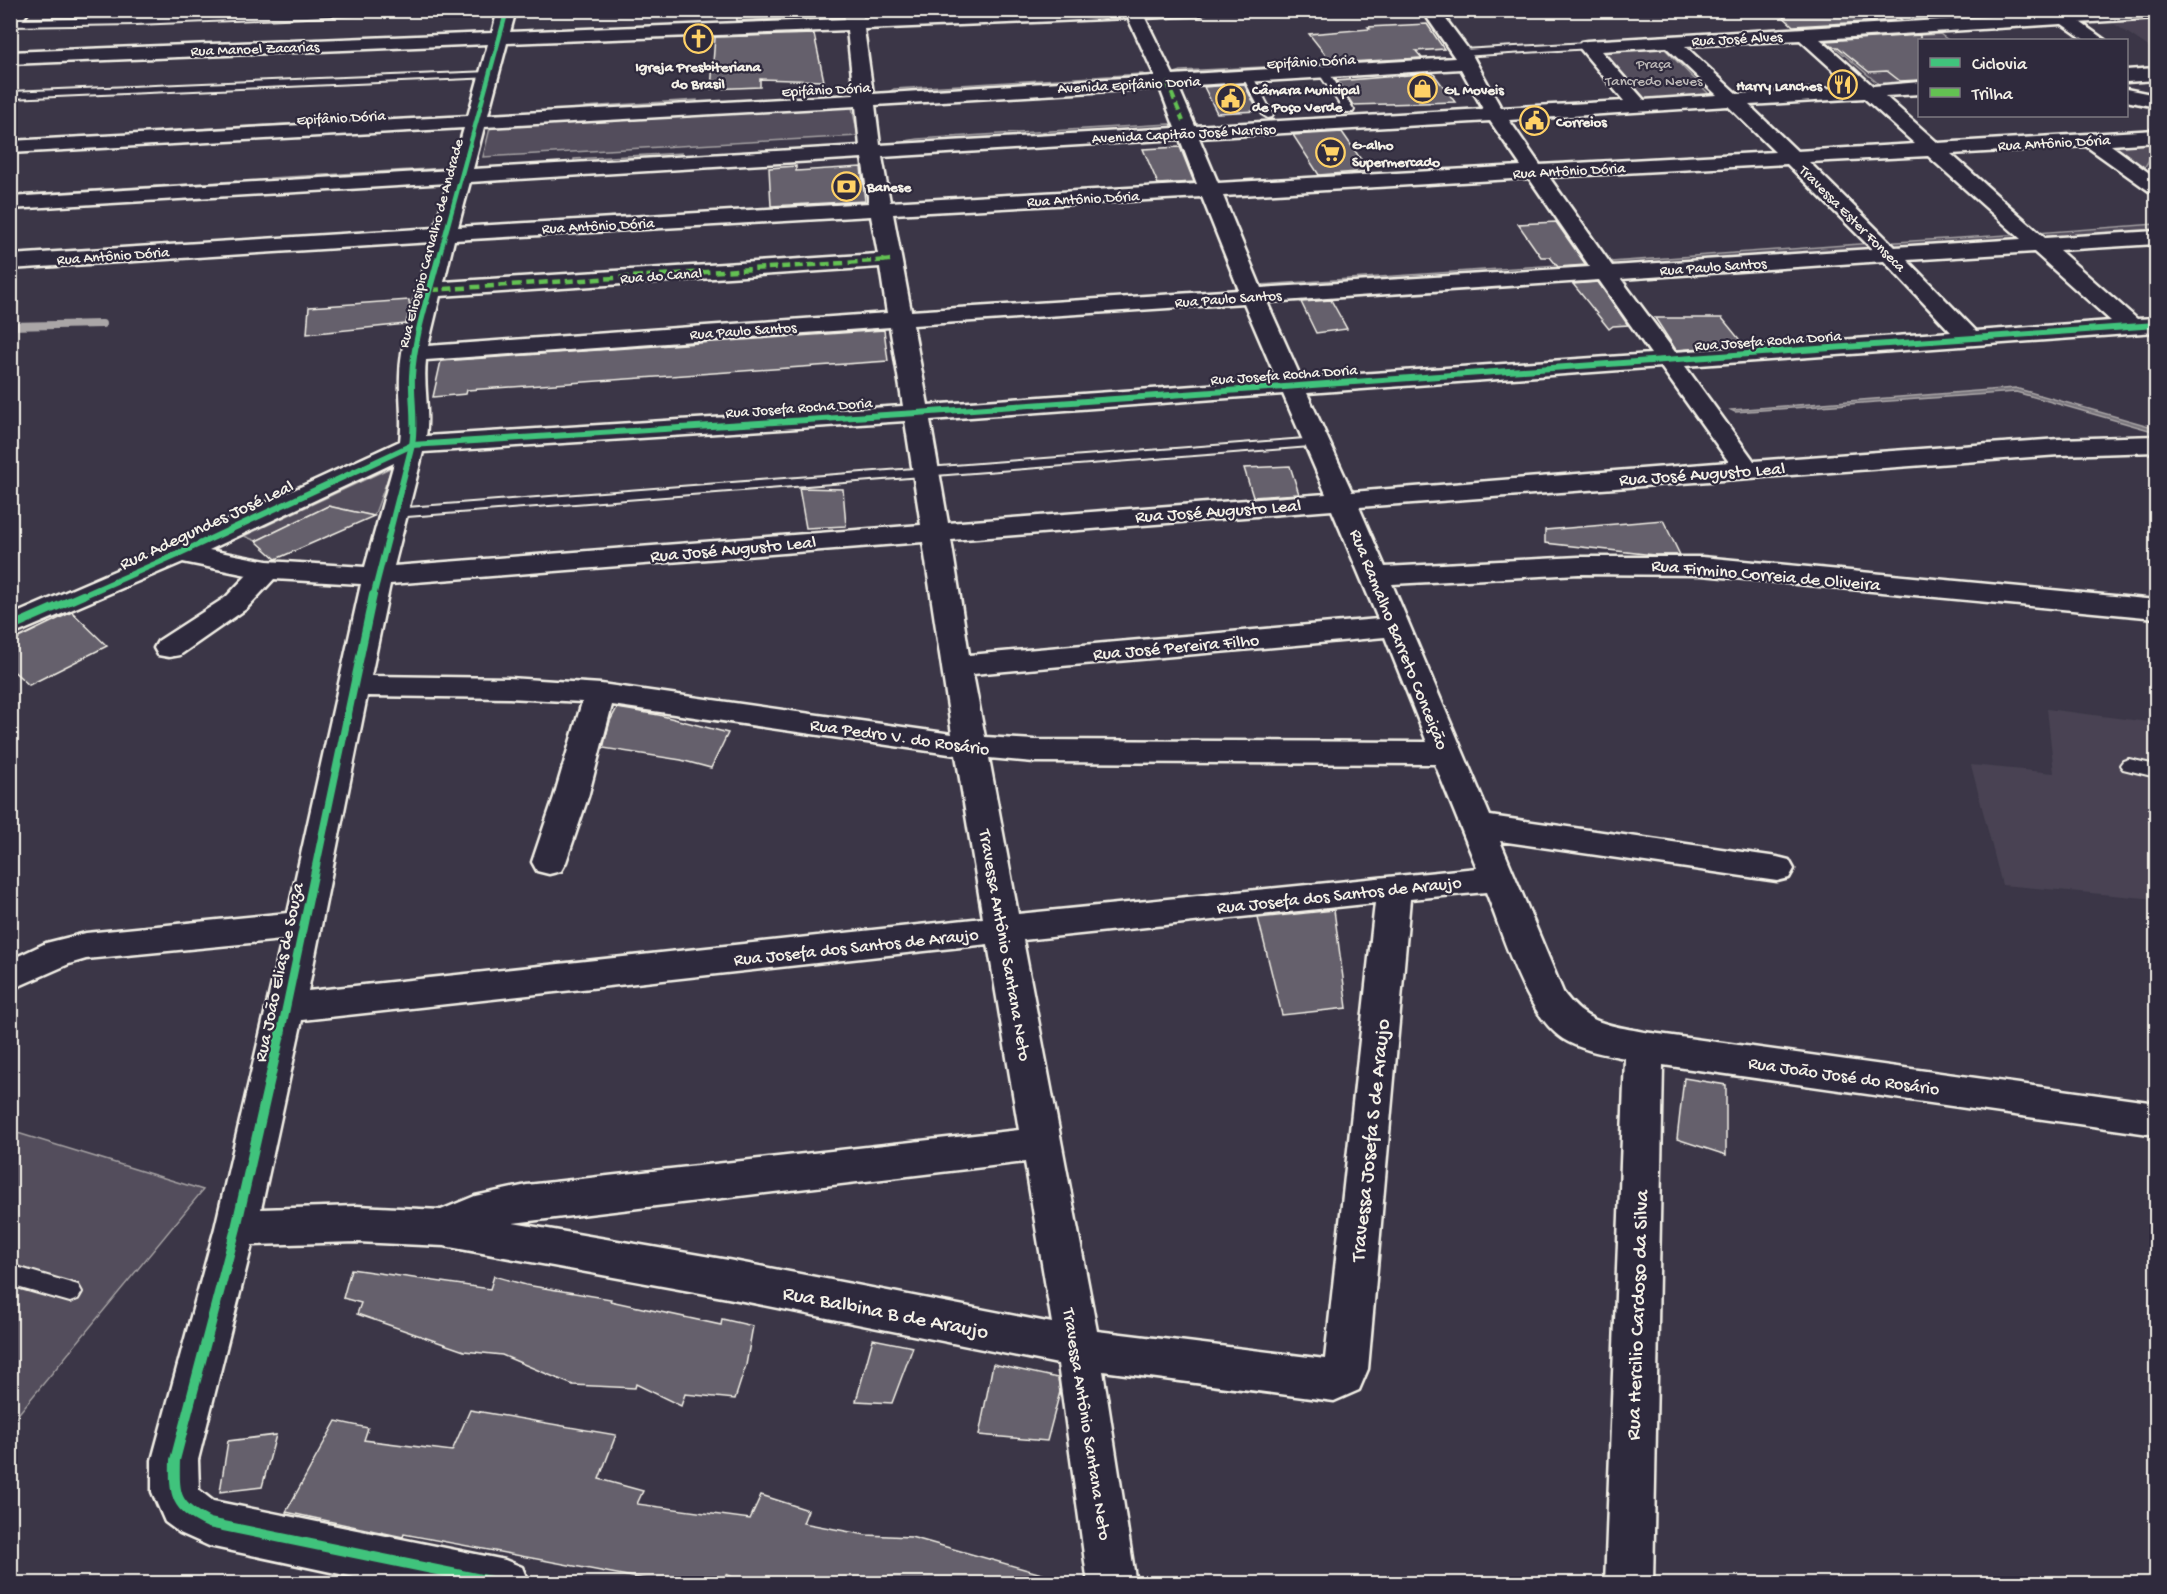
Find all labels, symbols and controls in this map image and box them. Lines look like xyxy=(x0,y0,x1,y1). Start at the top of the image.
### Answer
church icon: Igreja Presbiteriana do Brasil xyxy=(682,23,714,55)
street label: Rua José Alves xyxy=(1691,29,1784,51)
street label: Rua Manoel Zacarias xyxy=(190,39,320,61)
legend xyxy=(1918,39,2128,117)
street label: Epifânio Dória xyxy=(1266,52,1357,74)
text: Ciclovia xyxy=(1972,55,2028,76)
park label: Praça Tancredo Neves xyxy=(1605,56,1703,91)
place label: Igreja Presbiteriana do Brasil xyxy=(635,59,761,94)
restaurant icon: Harry Lanches xyxy=(1827,69,1859,101)
street label: Avenida Epifânio Doria xyxy=(1057,73,1202,99)
shop icon: GL Moveis xyxy=(1407,73,1439,105)
place label: Harry Lanches xyxy=(1736,78,1823,96)
street label: Epifânio Dória xyxy=(781,80,872,102)
public building icon: Câmara Municipal de Poço Verde xyxy=(1215,82,1247,114)
place label: Câmara Municipal de Poço Verde xyxy=(1251,82,1361,117)
place label: GL Moveis xyxy=(1444,82,1505,100)
text: Trilha xyxy=(1971,85,2014,106)
public building icon: Correios xyxy=(1519,105,1551,137)
street label: Epifânio Dória xyxy=(296,108,387,130)
place label: Correios xyxy=(1555,114,1608,132)
street label: Avenida Capitão José Narciso xyxy=(1091,121,1277,149)
street label: Rua Antônio Dória xyxy=(1997,132,2112,156)
street label: Rua Eliosipio Carvalho de Andrade xyxy=(395,137,469,350)
supermarket icon: G-alho Supermercado xyxy=(1315,137,1347,169)
place label: G-alho Supermercado xyxy=(1352,137,1440,172)
street label: Rua Antônio Dória xyxy=(1512,160,1627,184)
street label: Travessa Ester Fonseca xyxy=(1794,162,1909,277)
bank icon: Banese xyxy=(830,170,862,202)
place label: Banese xyxy=(866,179,912,197)
street label: Rua Antônio Dória xyxy=(1026,188,1141,212)
street label: Rua Antônio Dória xyxy=(541,215,656,239)
street label: Rua Antônio Dória xyxy=(56,244,171,270)
street label: Rua Paulo Santos xyxy=(1659,255,1768,281)
street label: Rua do Canal xyxy=(620,265,703,289)
street label: Rua Paulo Santos xyxy=(1174,287,1283,313)
street label: Rua Paulo Santos xyxy=(689,319,798,345)
street label: Rua Josefa Rocha Doria xyxy=(1694,328,1843,356)
street label: Rua Josefa Rocha Doria xyxy=(1210,362,1359,390)
street label: Rua Josefa Rocha Doria xyxy=(725,395,874,423)
street label: Rua José Augusto Leal xyxy=(1618,459,1786,492)
street label: Rua Adegundes José Leal xyxy=(117,477,297,576)
street label: Rua José Augusto Leal xyxy=(1134,496,1302,529)
street label: Rua Ramalho Barreto Conceição xyxy=(1344,527,1452,753)
street label: Rua José Augusto Leal xyxy=(649,533,817,568)
street label: Rua Firmino Correia de Oliveira xyxy=(1650,556,1882,597)
street label: Rua José Pereira Filho xyxy=(1092,631,1260,666)
street label: Rua Pedro V. do Rosário xyxy=(809,715,991,761)
street label: Travessa Antônio Santana Neto xyxy=(973,827,1034,1063)
street label: Rua Josefa dos Santos de Araujo xyxy=(1216,873,1463,920)
street label: Rua João Elias de Souza xyxy=(251,880,310,1064)
street label: Rua Josefa dos Santos de Araujo xyxy=(733,925,980,972)
street label: Travessa Josefa S de Araujo xyxy=(1347,1018,1398,1264)
street label: Rua João José do Rosário xyxy=(1747,1054,1941,1101)
street label: Rua Hercilio Cardoso da Silva xyxy=(1623,1188,1656,1441)
street label: Rua Balbina B de Araujo xyxy=(780,1282,990,1347)
street label: Travessa Antônio Santana Neto xyxy=(1057,1306,1114,1542)

